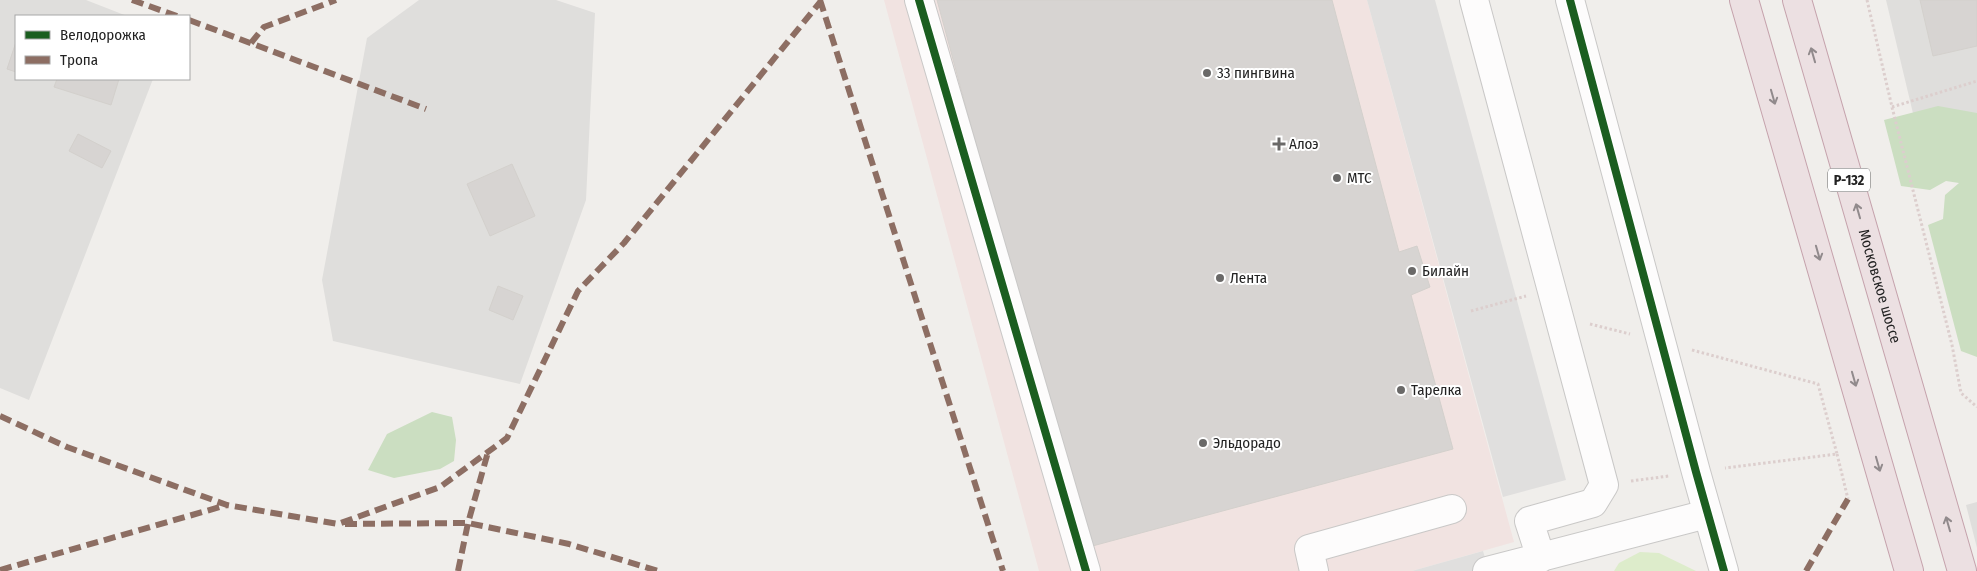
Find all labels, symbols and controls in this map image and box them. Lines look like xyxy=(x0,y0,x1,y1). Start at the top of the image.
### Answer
legend xyxy=(15,15,190,80)
text: Велодорожка xyxy=(60,26,146,44)
one-way arrow xyxy=(1808,48,1818,64)
text: Тропа xyxy=(60,51,98,69)
place label: 33 пингвина xyxy=(1217,64,1295,82)
marker: 33 пингвина xyxy=(1201,67,1213,79)
one-way arrow xyxy=(1768,89,1778,105)
place label: Алоэ xyxy=(1289,135,1319,153)
marker: Алоэ xyxy=(1273,138,1285,150)
road number: Р-132 xyxy=(1828,168,1870,192)
place label: МТС xyxy=(1347,169,1372,187)
marker: МТС xyxy=(1331,172,1343,184)
one-way arrow xyxy=(1853,204,1862,220)
street label: Московское шоссе xyxy=(1855,227,1905,345)
one-way arrow xyxy=(1814,245,1823,261)
place label: Билайн xyxy=(1422,262,1469,280)
marker: Билайн xyxy=(1406,265,1418,277)
place label: Лента xyxy=(1230,269,1267,287)
marker: Лента xyxy=(1214,272,1226,284)
one-way arrow xyxy=(1850,371,1860,387)
place label: Тарелка xyxy=(1411,381,1462,399)
marker: Тарелка xyxy=(1395,384,1407,396)
place label: Эльдорадо xyxy=(1213,434,1281,452)
marker: Эльдорадо xyxy=(1197,437,1209,449)
one-way arrow xyxy=(1874,456,1884,472)
one-way arrow xyxy=(1943,517,1953,533)

